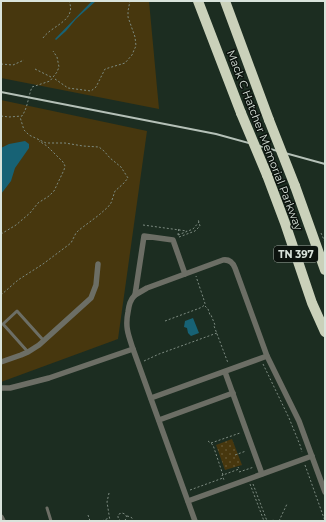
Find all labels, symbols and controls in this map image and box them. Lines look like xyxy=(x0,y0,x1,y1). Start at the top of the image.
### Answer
street label: Mack C Hatcher Memorial Parkway xyxy=(224,48,306,232)
road number: TN 397 xyxy=(274,246,318,262)

